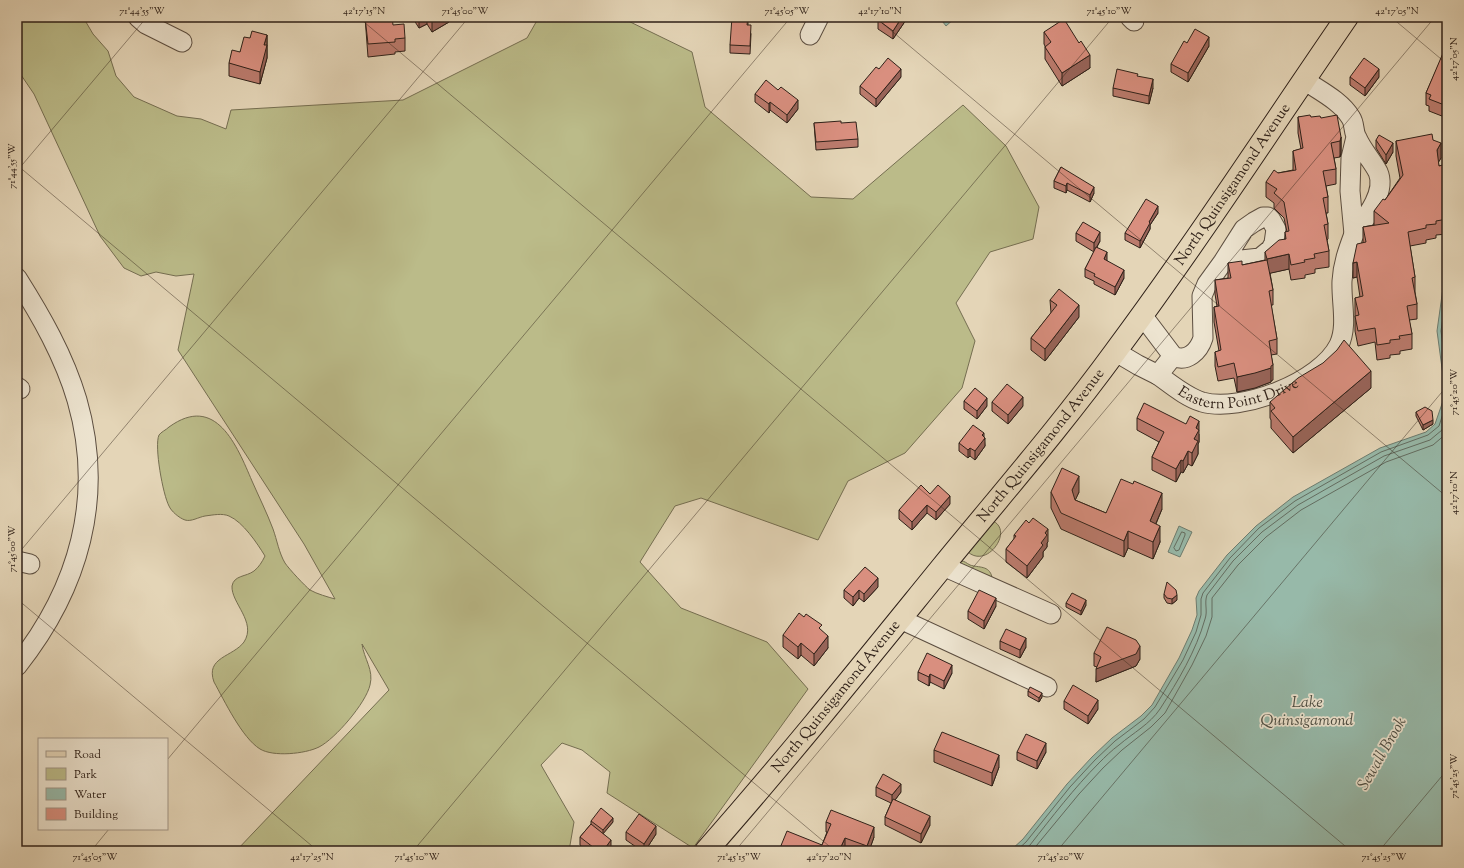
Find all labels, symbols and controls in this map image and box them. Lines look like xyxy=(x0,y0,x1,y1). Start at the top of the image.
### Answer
text: 71°44'55"W xyxy=(119,4,165,19)
text: 42°17'15"N xyxy=(343,4,385,19)
text: 71°45'00"W xyxy=(442,4,488,19)
text: 71°45'05"W xyxy=(765,4,809,19)
text: 42°17'10"N xyxy=(858,4,902,19)
text: 71°45'10"W xyxy=(1086,4,1132,19)
text: 42°17'05"N xyxy=(1375,4,1419,19)
text: 42°17'05"N xyxy=(1447,37,1462,81)
street label: North Quinsigamond Avenue xyxy=(1170,99,1296,270)
text: 71°44'55"W xyxy=(5,143,20,189)
street label: North Quinsigamond Avenue xyxy=(973,364,1110,527)
text: 71°45'20"W xyxy=(1447,369,1462,415)
street label: Eastern Point Drive xyxy=(1174,373,1303,415)
text: 42°17'10"N xyxy=(1447,471,1462,515)
text: 71°45'00"W xyxy=(5,526,20,572)
street label: North Quinsigamond Avenue xyxy=(767,616,905,778)
water label: Lake Quinsigamond xyxy=(1260,692,1354,733)
water label: Sewall Brook xyxy=(1353,713,1413,795)
legend xyxy=(38,738,168,830)
text: Road xyxy=(74,746,101,764)
text: 71°45'25"W xyxy=(1447,754,1462,798)
text: Park xyxy=(74,766,97,784)
text: Water xyxy=(74,786,107,804)
text: Building xyxy=(74,806,118,824)
text: 71°45'05"W xyxy=(73,850,117,865)
text: 42°17'25"N xyxy=(290,850,334,865)
text: 71°45'10"W xyxy=(394,850,440,865)
text: 71°45'15"W xyxy=(717,850,761,865)
text: 42°17'20"N xyxy=(806,850,852,865)
text: 71°45'20"W xyxy=(1038,850,1084,865)
text: 71°45'25"W xyxy=(1362,850,1406,865)

